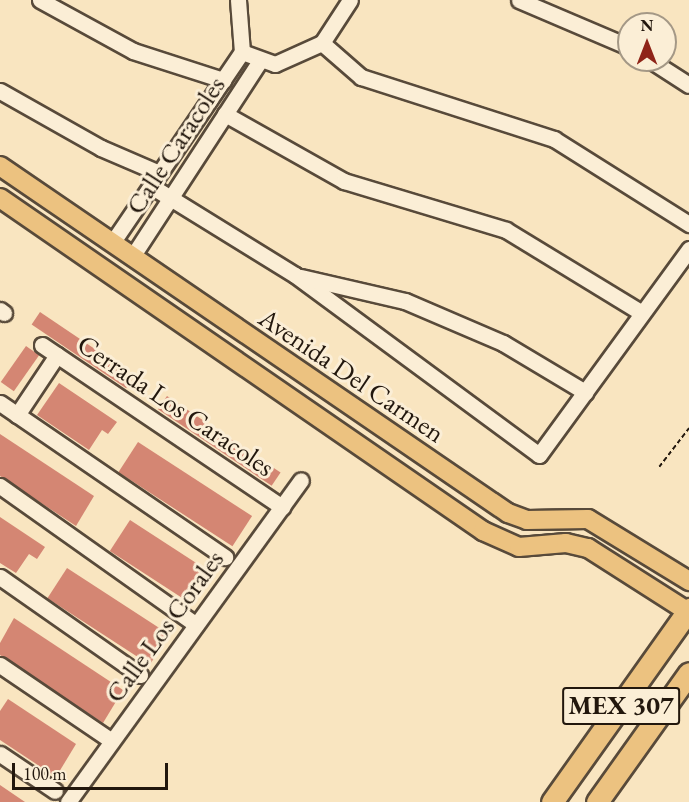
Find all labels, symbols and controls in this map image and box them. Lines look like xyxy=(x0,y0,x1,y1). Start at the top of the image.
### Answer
north arrow xyxy=(617,12,677,72)
text: N xyxy=(641,15,653,36)
street label: Calle Caracoles xyxy=(118,70,232,220)
street label: Avenida Del Carmen xyxy=(253,301,451,449)
street label: Cerrada Los Caracoles xyxy=(71,327,281,483)
street label: Calle Los Corales xyxy=(98,544,230,708)
road number: MEX 307 xyxy=(561,683,681,729)
scale bar xyxy=(15,751,171,789)
text: 100 m xyxy=(23,762,67,785)

